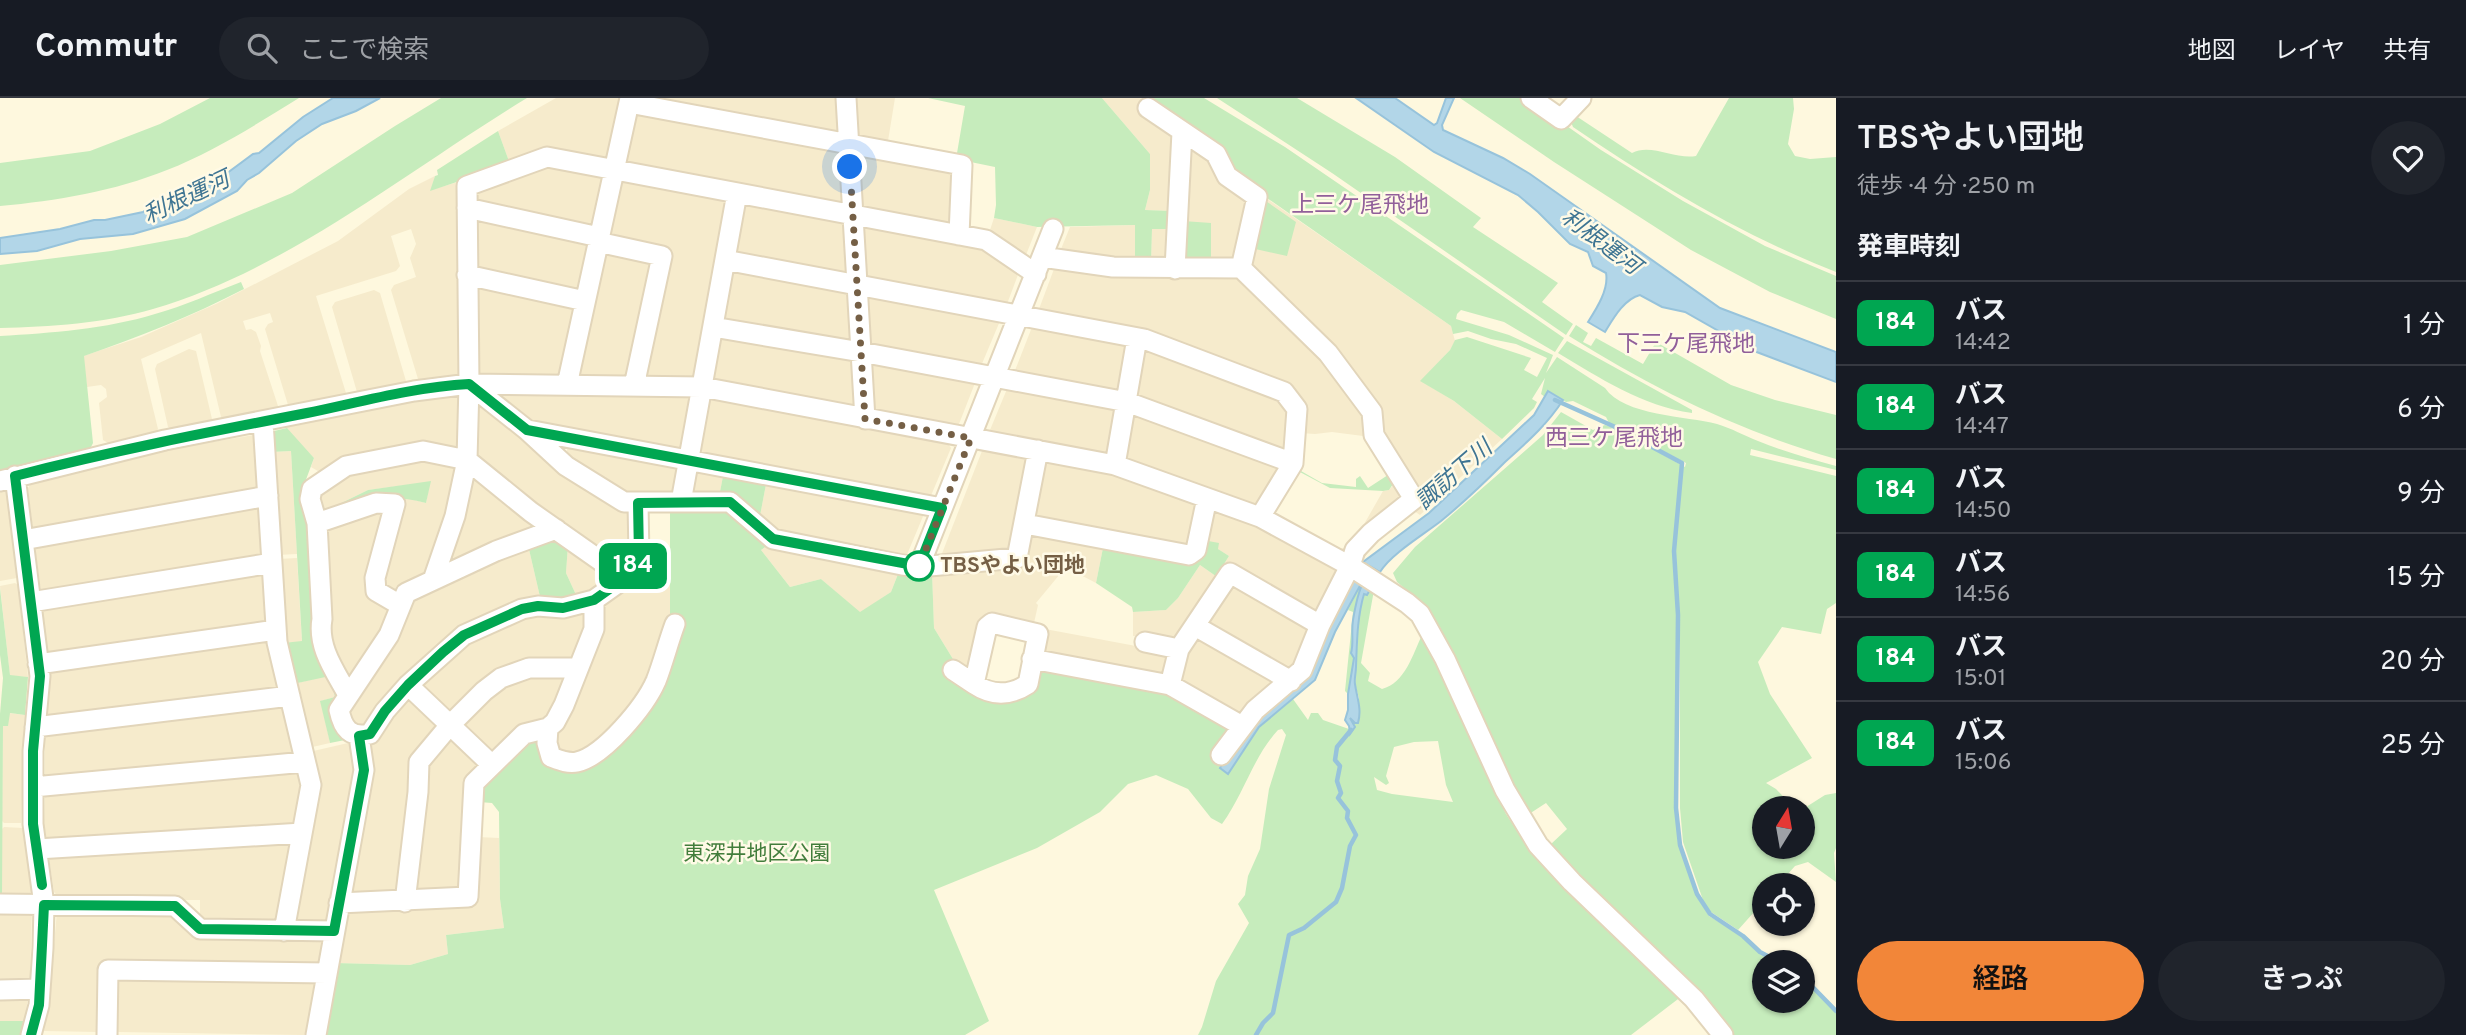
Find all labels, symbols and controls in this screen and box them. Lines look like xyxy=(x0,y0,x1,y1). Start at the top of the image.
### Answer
search box xyxy=(219,17,709,80)
text: Commutr xyxy=(35,27,177,69)
icon: search xyxy=(243,29,281,67)
text: ここで検索 xyxy=(299,35,429,68)
text: 地図 xyxy=(2188,37,2236,67)
text: レイヤ xyxy=(2274,37,2345,67)
text: 共有 xyxy=(2383,37,2431,67)
text: TBSやよい団地 xyxy=(1857,119,2084,161)
button: heart xyxy=(2371,121,2445,195)
your location xyxy=(832,149,867,184)
water label: 利根運河 xyxy=(139,165,238,232)
text: 徒歩 · 4 分 · 250 m xyxy=(1857,173,2035,202)
district label: 上三ケ尾飛地 xyxy=(1291,192,1429,221)
water label: 利根運河 xyxy=(1555,204,1649,285)
text: 発車時刻 xyxy=(1857,232,1961,265)
text: バス xyxy=(1955,296,2007,329)
text: 184 xyxy=(1875,308,1916,338)
text: 1 分 xyxy=(2403,310,2445,343)
text: 14:42 xyxy=(1955,329,2011,358)
district label: 下三ケ尾飛地 xyxy=(1617,331,1755,360)
text: バス xyxy=(1955,380,2007,413)
text: 184 xyxy=(1875,392,1916,422)
text: 6 分 xyxy=(2397,394,2445,427)
text: 14:47 xyxy=(1955,413,2009,442)
district label: 西三ケ尾飛地 xyxy=(1545,425,1683,454)
water label: 諏訪下川 xyxy=(1411,433,1501,517)
text: バス xyxy=(1955,464,2007,497)
text: 184 xyxy=(1875,476,1916,506)
text: 9 分 xyxy=(2397,478,2445,511)
text: 14:50 xyxy=(1955,497,2012,526)
line badge: 184 xyxy=(593,543,673,589)
text: バス xyxy=(1955,548,2007,581)
text: 184 xyxy=(613,551,653,581)
marker: TBSやよい団地 xyxy=(904,551,934,581)
place label: TBSやよい団地 xyxy=(940,553,1085,580)
text: 184 xyxy=(1875,560,1916,590)
text: 15 分 xyxy=(2387,562,2445,595)
text: 14:56 xyxy=(1955,581,2011,610)
text: バス xyxy=(1955,632,2007,665)
text: 184 xyxy=(1875,644,1916,674)
text: 20 分 xyxy=(2380,646,2445,679)
text: 15:01 xyxy=(1955,665,2006,694)
text: バス xyxy=(1955,716,2007,749)
text: 184 xyxy=(1875,728,1916,758)
text: 25 分 xyxy=(2381,730,2445,763)
text: 15:06 xyxy=(1955,749,2012,778)
north arrow xyxy=(1752,796,1815,859)
map controls xyxy=(1752,796,1815,1013)
park label: 東深井地区公園 xyxy=(684,841,831,868)
button: locate xyxy=(1752,873,1815,936)
button: 経路 xyxy=(1857,941,2144,1021)
button: きっぷ xyxy=(2158,941,2445,1021)
button: layers xyxy=(1752,950,1815,1013)

